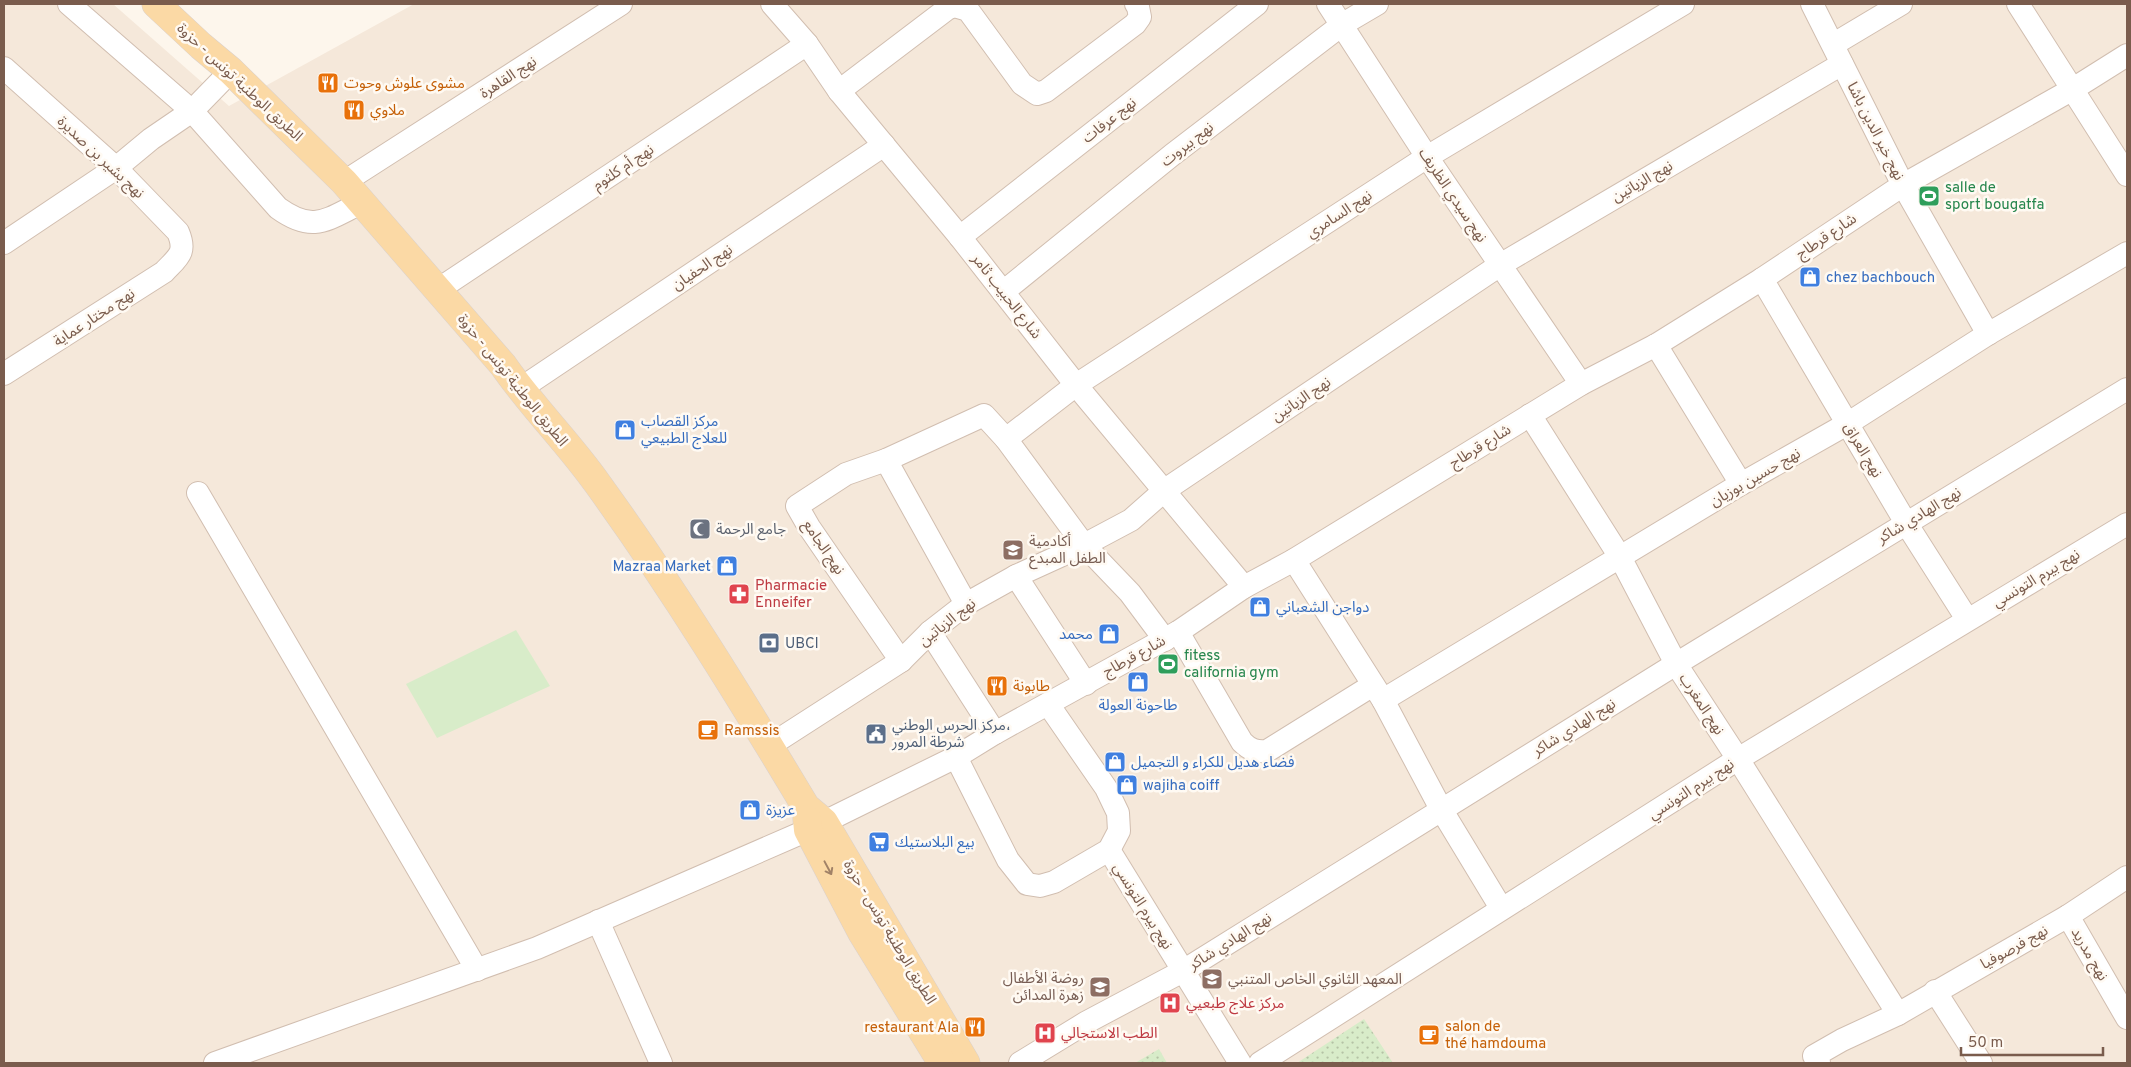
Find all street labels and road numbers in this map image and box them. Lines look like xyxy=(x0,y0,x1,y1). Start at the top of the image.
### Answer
street label: الطريق الوطنية تونس - حزوة xyxy=(172,20,306,146)
street label: نهج القاهرة xyxy=(477,53,541,105)
street label: نهج خير الدين باشا xyxy=(1841,79,1908,184)
street label: نهج عرفات xyxy=(1079,94,1142,149)
street label: نهج بشير بن صديرة xyxy=(52,113,148,204)
street label: نهج بيروت xyxy=(1158,119,1219,173)
street label: نهج أم كلثوم xyxy=(589,140,659,196)
street label: نهج سيدي الظريف xyxy=(1412,145,1490,247)
street label: نهج الزياتين xyxy=(1609,157,1677,208)
street label: نهج السامري xyxy=(1303,187,1377,244)
street label: شارع قرطاج xyxy=(1793,210,1862,265)
street label: نهج الحفيان xyxy=(669,241,738,296)
street label: شارع الحبيب ثامر xyxy=(965,250,1045,344)
street label: نهج مختار عماية xyxy=(50,285,140,353)
street label: الطريق الوطنية تونس - حزوة xyxy=(452,311,571,451)
street label: نهج الزياتين xyxy=(1268,373,1336,428)
street label: نهج العراق xyxy=(1837,420,1886,482)
street label: شارع قرطاج xyxy=(1446,421,1516,474)
street label: نهج حسين بوزيان xyxy=(1707,445,1805,513)
street label: نهج الهادي شاكر xyxy=(1873,484,1966,550)
street label: نهج الجامع xyxy=(797,517,848,579)
street label: نهج بيرم التونسي xyxy=(1990,546,2084,614)
street label: نهج الزياتين xyxy=(915,595,981,652)
street label: شارع قرطاج xyxy=(1100,632,1170,683)
street label: نهج المغرب xyxy=(1673,670,1728,740)
street label: نهج الهادي شاكر xyxy=(1529,695,1621,763)
street label: نهج بيرم التونسي xyxy=(1645,755,1739,826)
street label: الطريق الوطنية تونس - حزوة xyxy=(838,857,939,1008)
street label: نهج بيرم التونسي xyxy=(1107,860,1176,954)
street label: نهج الهادي شاكر xyxy=(1185,909,1277,977)
street label: نهج فرصوفيا xyxy=(1978,922,2052,976)
street label: نهج مدريد xyxy=(2065,925,2111,985)

